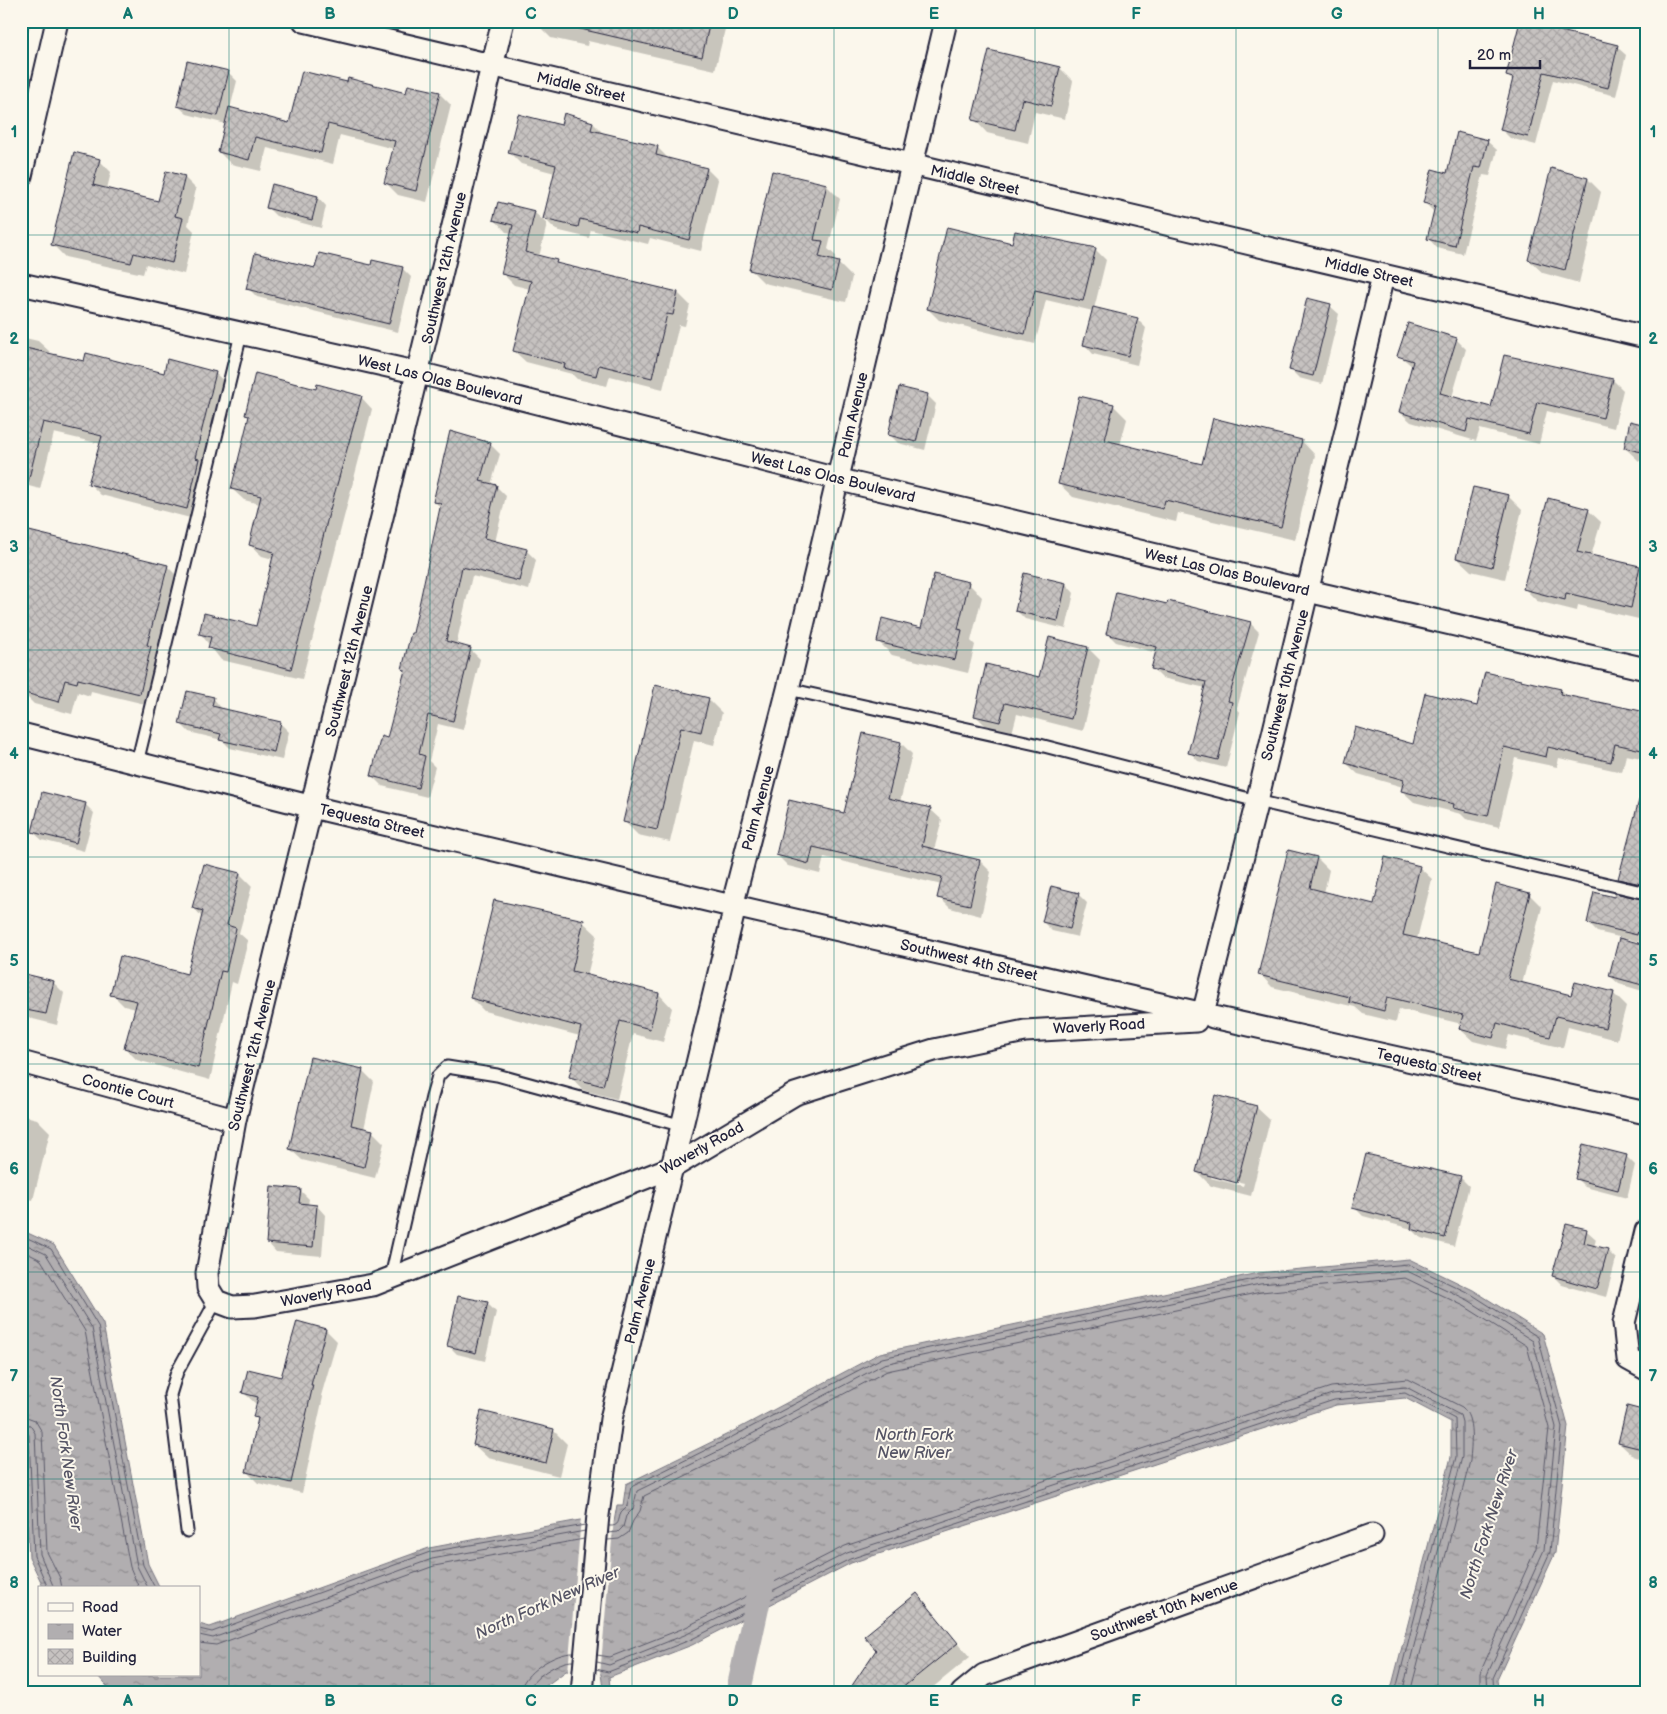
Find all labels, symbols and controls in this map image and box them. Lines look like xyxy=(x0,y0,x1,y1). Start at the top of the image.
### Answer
text: A xyxy=(122,5,133,24)
text: B xyxy=(324,5,336,24)
text: C xyxy=(525,5,537,24)
text: D xyxy=(727,5,739,24)
text: E xyxy=(929,5,939,24)
text: F xyxy=(1131,5,1141,24)
text: G xyxy=(1331,5,1343,24)
text: H xyxy=(1533,5,1545,24)
scale bar xyxy=(1470,38,1540,70)
text: 20 m xyxy=(1477,46,1511,65)
street label: Middle Street xyxy=(535,68,628,107)
text: 1 xyxy=(11,123,17,142)
text: 1 xyxy=(1650,123,1656,142)
street label: Middle Street xyxy=(929,161,1022,200)
street label: Southwest 12th Avenue xyxy=(418,190,471,346)
street label: Middle Street xyxy=(1323,253,1416,292)
text: 2 xyxy=(9,330,19,349)
text: 2 xyxy=(1648,330,1658,349)
street label: West Las Olas Boulevard xyxy=(356,351,524,410)
street label: Palm Avenue xyxy=(834,370,873,460)
street label: West Las Olas Boulevard xyxy=(749,448,917,507)
text: 3 xyxy=(9,538,19,557)
text: 3 xyxy=(1648,538,1658,557)
street label: West Las Olas Boulevard xyxy=(1142,544,1311,601)
street label: Southwest 12th Avenue xyxy=(321,583,378,739)
street label: Southwest 10th Avenue xyxy=(1257,607,1314,763)
text: 4 xyxy=(9,745,19,764)
text: 4 xyxy=(1648,745,1658,764)
street label: Palm Avenue xyxy=(738,763,779,853)
street label: Tequesta Street xyxy=(317,800,427,843)
street label: Southwest 4th Street xyxy=(898,935,1040,986)
text: 5 xyxy=(9,952,19,971)
text: 5 xyxy=(1648,952,1658,971)
street label: Southwest 12th Avenue xyxy=(224,977,281,1133)
street label: Waverly Road xyxy=(1053,1015,1146,1038)
street label: Tequesta Street xyxy=(1374,1044,1484,1087)
street label: Coontie Court xyxy=(80,1070,176,1113)
street label: Waverly Road xyxy=(657,1118,747,1179)
text: 6 xyxy=(9,1160,19,1179)
text: 6 xyxy=(1648,1160,1658,1179)
street label: Palm Avenue xyxy=(621,1256,660,1346)
street label: Waverly Road xyxy=(279,1275,373,1312)
text: 7 xyxy=(10,1367,19,1386)
text: 7 xyxy=(1649,1367,1658,1386)
water label: North Fork New River xyxy=(45,1375,86,1533)
water label: North Fork New River xyxy=(875,1426,954,1463)
water label: North Fork New River xyxy=(1456,1446,1523,1601)
water label: North Fork New River xyxy=(473,1563,624,1644)
text: 8 xyxy=(9,1574,19,1593)
text: 8 xyxy=(1648,1574,1658,1593)
street label: Southwest 10th Avenue xyxy=(1088,1575,1241,1646)
legend xyxy=(38,1586,200,1676)
text: Road xyxy=(82,1598,118,1617)
text: Water xyxy=(82,1622,122,1641)
text: Building xyxy=(82,1648,137,1667)
text: A xyxy=(122,1692,133,1711)
text: B xyxy=(324,1692,336,1711)
text: C xyxy=(525,1692,537,1711)
text: D xyxy=(727,1692,739,1711)
text: E xyxy=(929,1692,939,1711)
text: F xyxy=(1131,1692,1141,1711)
text: G xyxy=(1331,1692,1343,1711)
text: H xyxy=(1533,1692,1545,1711)

